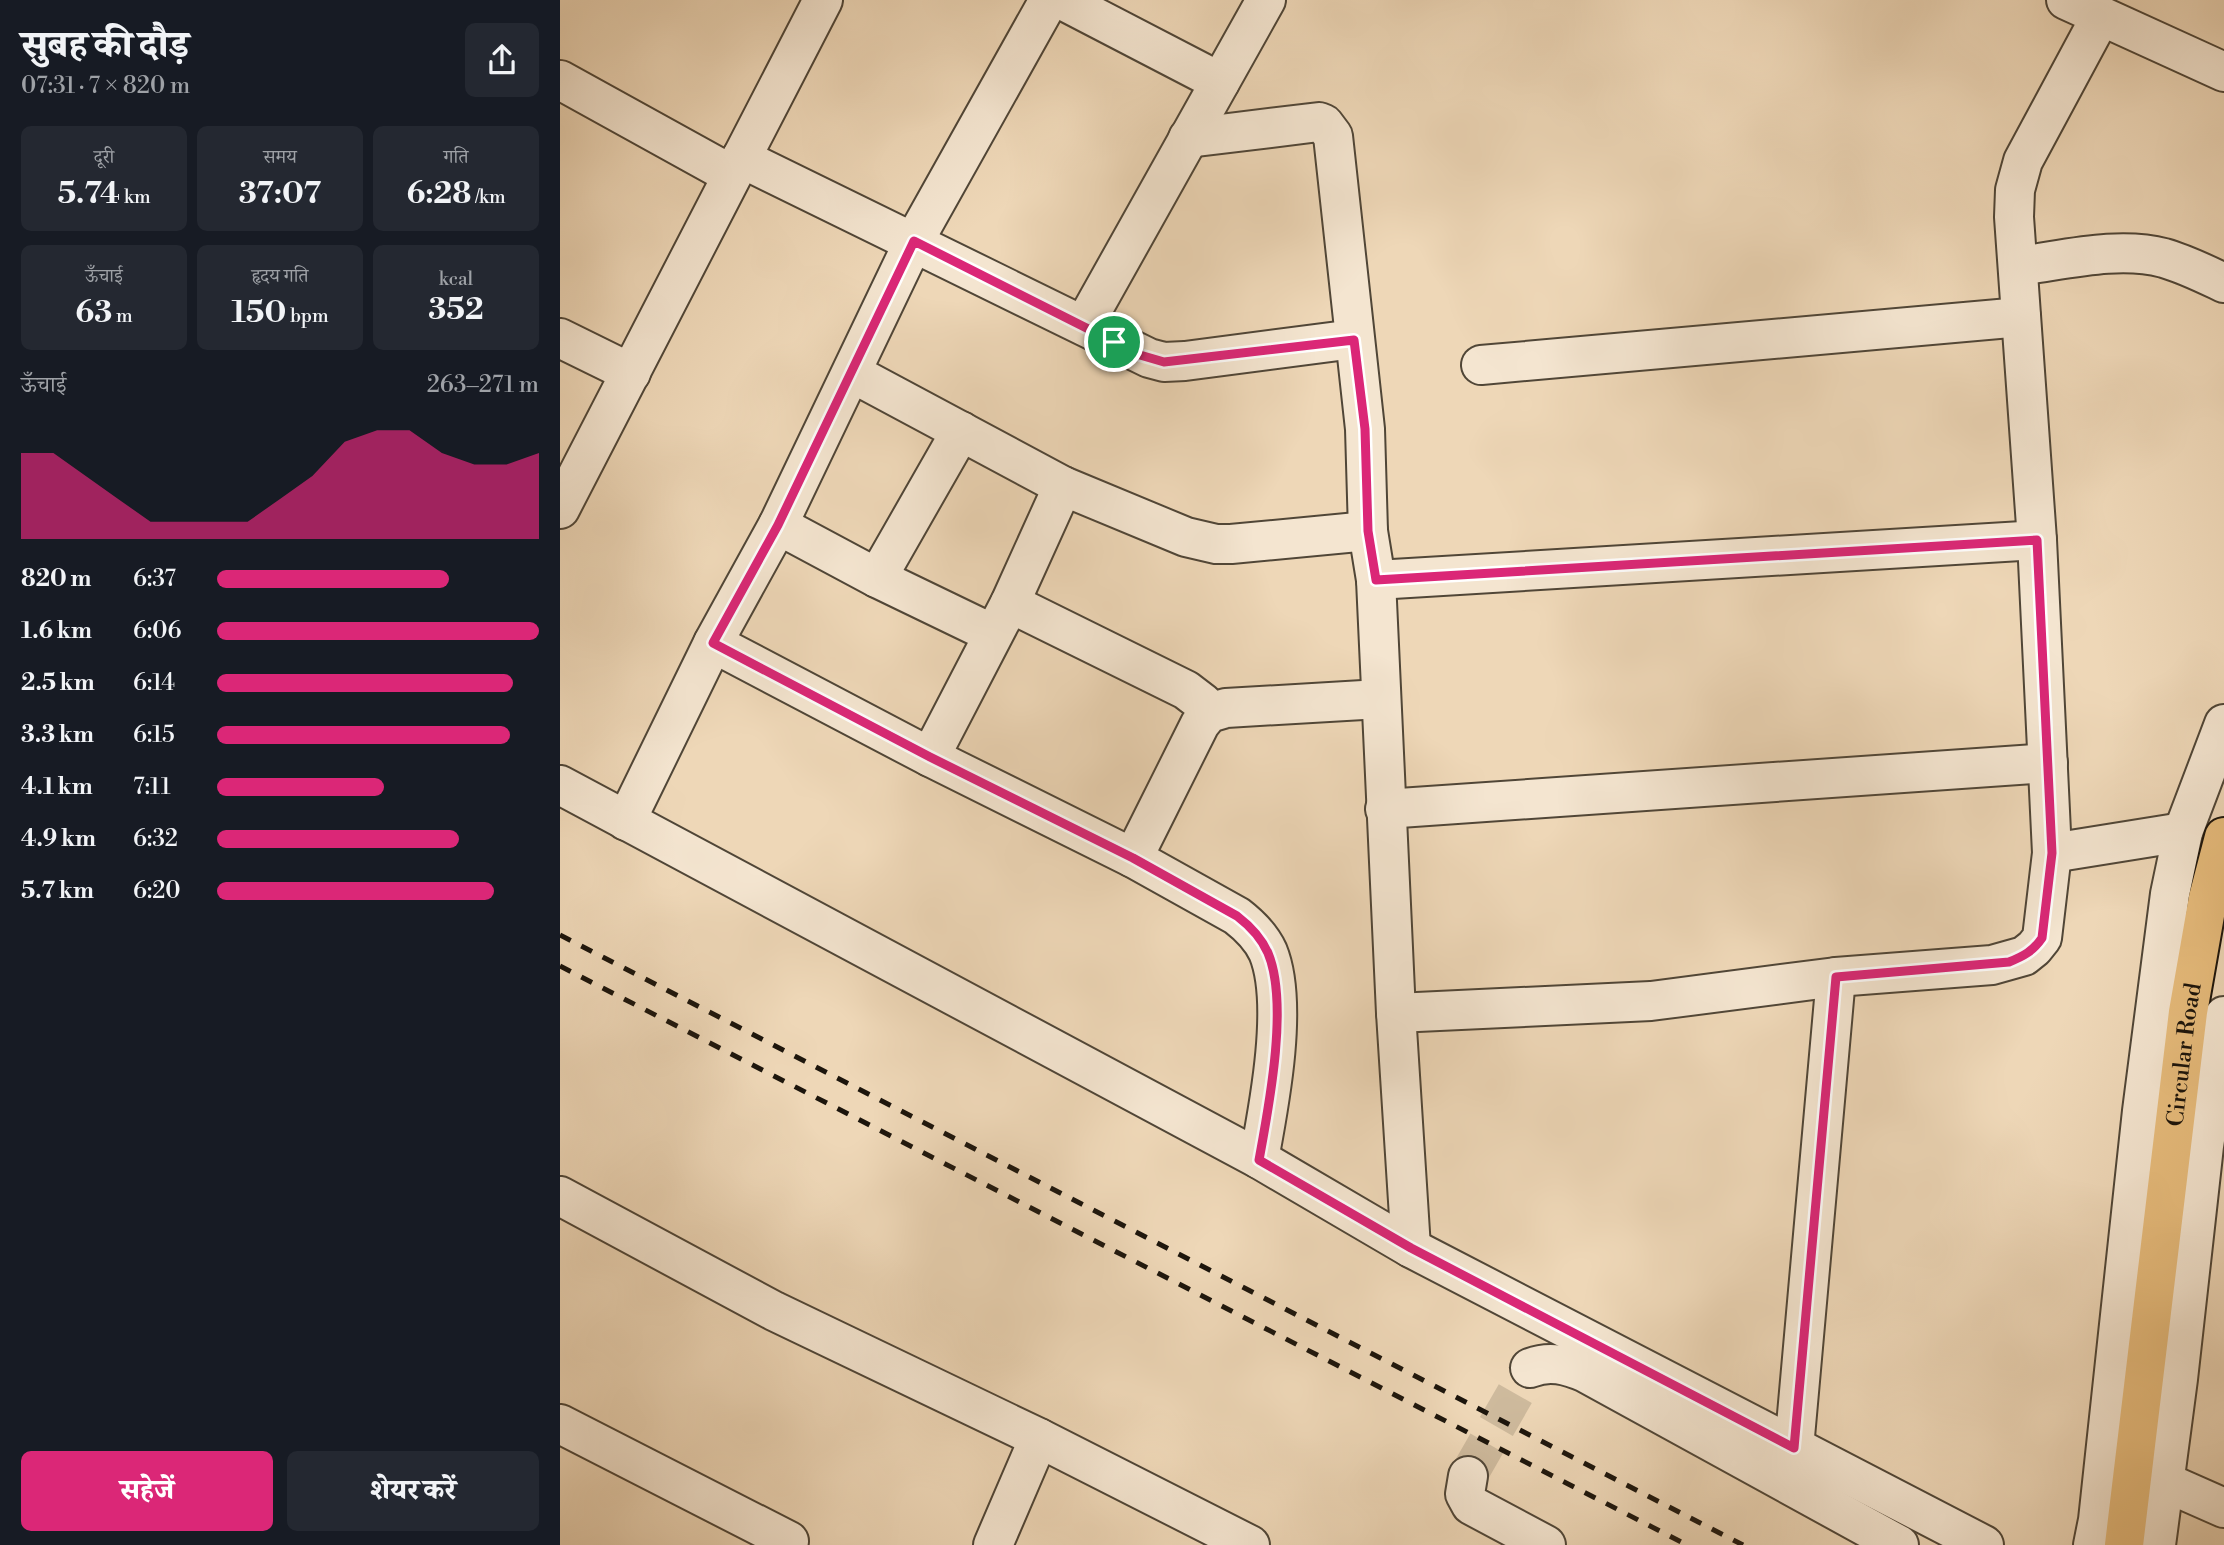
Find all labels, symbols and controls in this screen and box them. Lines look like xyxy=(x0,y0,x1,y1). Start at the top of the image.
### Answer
text: सुबह की दौड़ xyxy=(21,22,189,69)
button: share xyxy=(465,23,539,97)
text: 07:31 · 7 × 820 m xyxy=(21,72,190,100)
text: दूरी xyxy=(94,145,114,169)
text: समय xyxy=(263,145,297,169)
text: गति xyxy=(444,145,468,169)
text: 5.74 xyxy=(57,175,120,213)
text: 37:07 xyxy=(239,175,321,213)
text: 6:28 xyxy=(406,175,471,213)
text: km xyxy=(120,185,151,209)
text: /km xyxy=(471,185,506,209)
text: ऊँचाई xyxy=(85,264,123,288)
text: हृदय गति xyxy=(251,264,309,288)
text: kcal xyxy=(439,267,473,291)
text: 352 xyxy=(428,291,484,329)
text: 63 xyxy=(75,294,112,332)
text: 150 xyxy=(231,294,286,332)
text: m xyxy=(112,304,133,328)
text: bpm xyxy=(286,304,329,328)
pin xyxy=(1084,312,1144,372)
icon: arrive xyxy=(1095,323,1133,361)
text: ऊँचाई xyxy=(21,371,66,399)
text: 263–271 m xyxy=(427,371,539,399)
text: 820 m xyxy=(21,565,91,593)
text: 6:37 xyxy=(133,565,176,593)
text: 1.6 km xyxy=(21,617,92,645)
text: 6:06 xyxy=(133,617,181,645)
text: 2.5 km xyxy=(21,669,95,697)
text: 6:14 xyxy=(133,669,175,697)
text: 3.3 km xyxy=(21,721,94,749)
text: 6:15 xyxy=(133,721,175,749)
text: 4.1 km xyxy=(21,773,93,801)
text: 7:11 xyxy=(133,773,171,801)
text: 4.9 km xyxy=(21,825,96,853)
text: 6:32 xyxy=(133,825,178,853)
text: 5.7 km xyxy=(21,877,94,905)
text: 6:20 xyxy=(133,877,181,905)
street label: Circular Road xyxy=(2161,981,2208,1128)
button: सहेजें xyxy=(21,1451,273,1531)
button: शेयर करें xyxy=(287,1451,539,1531)

